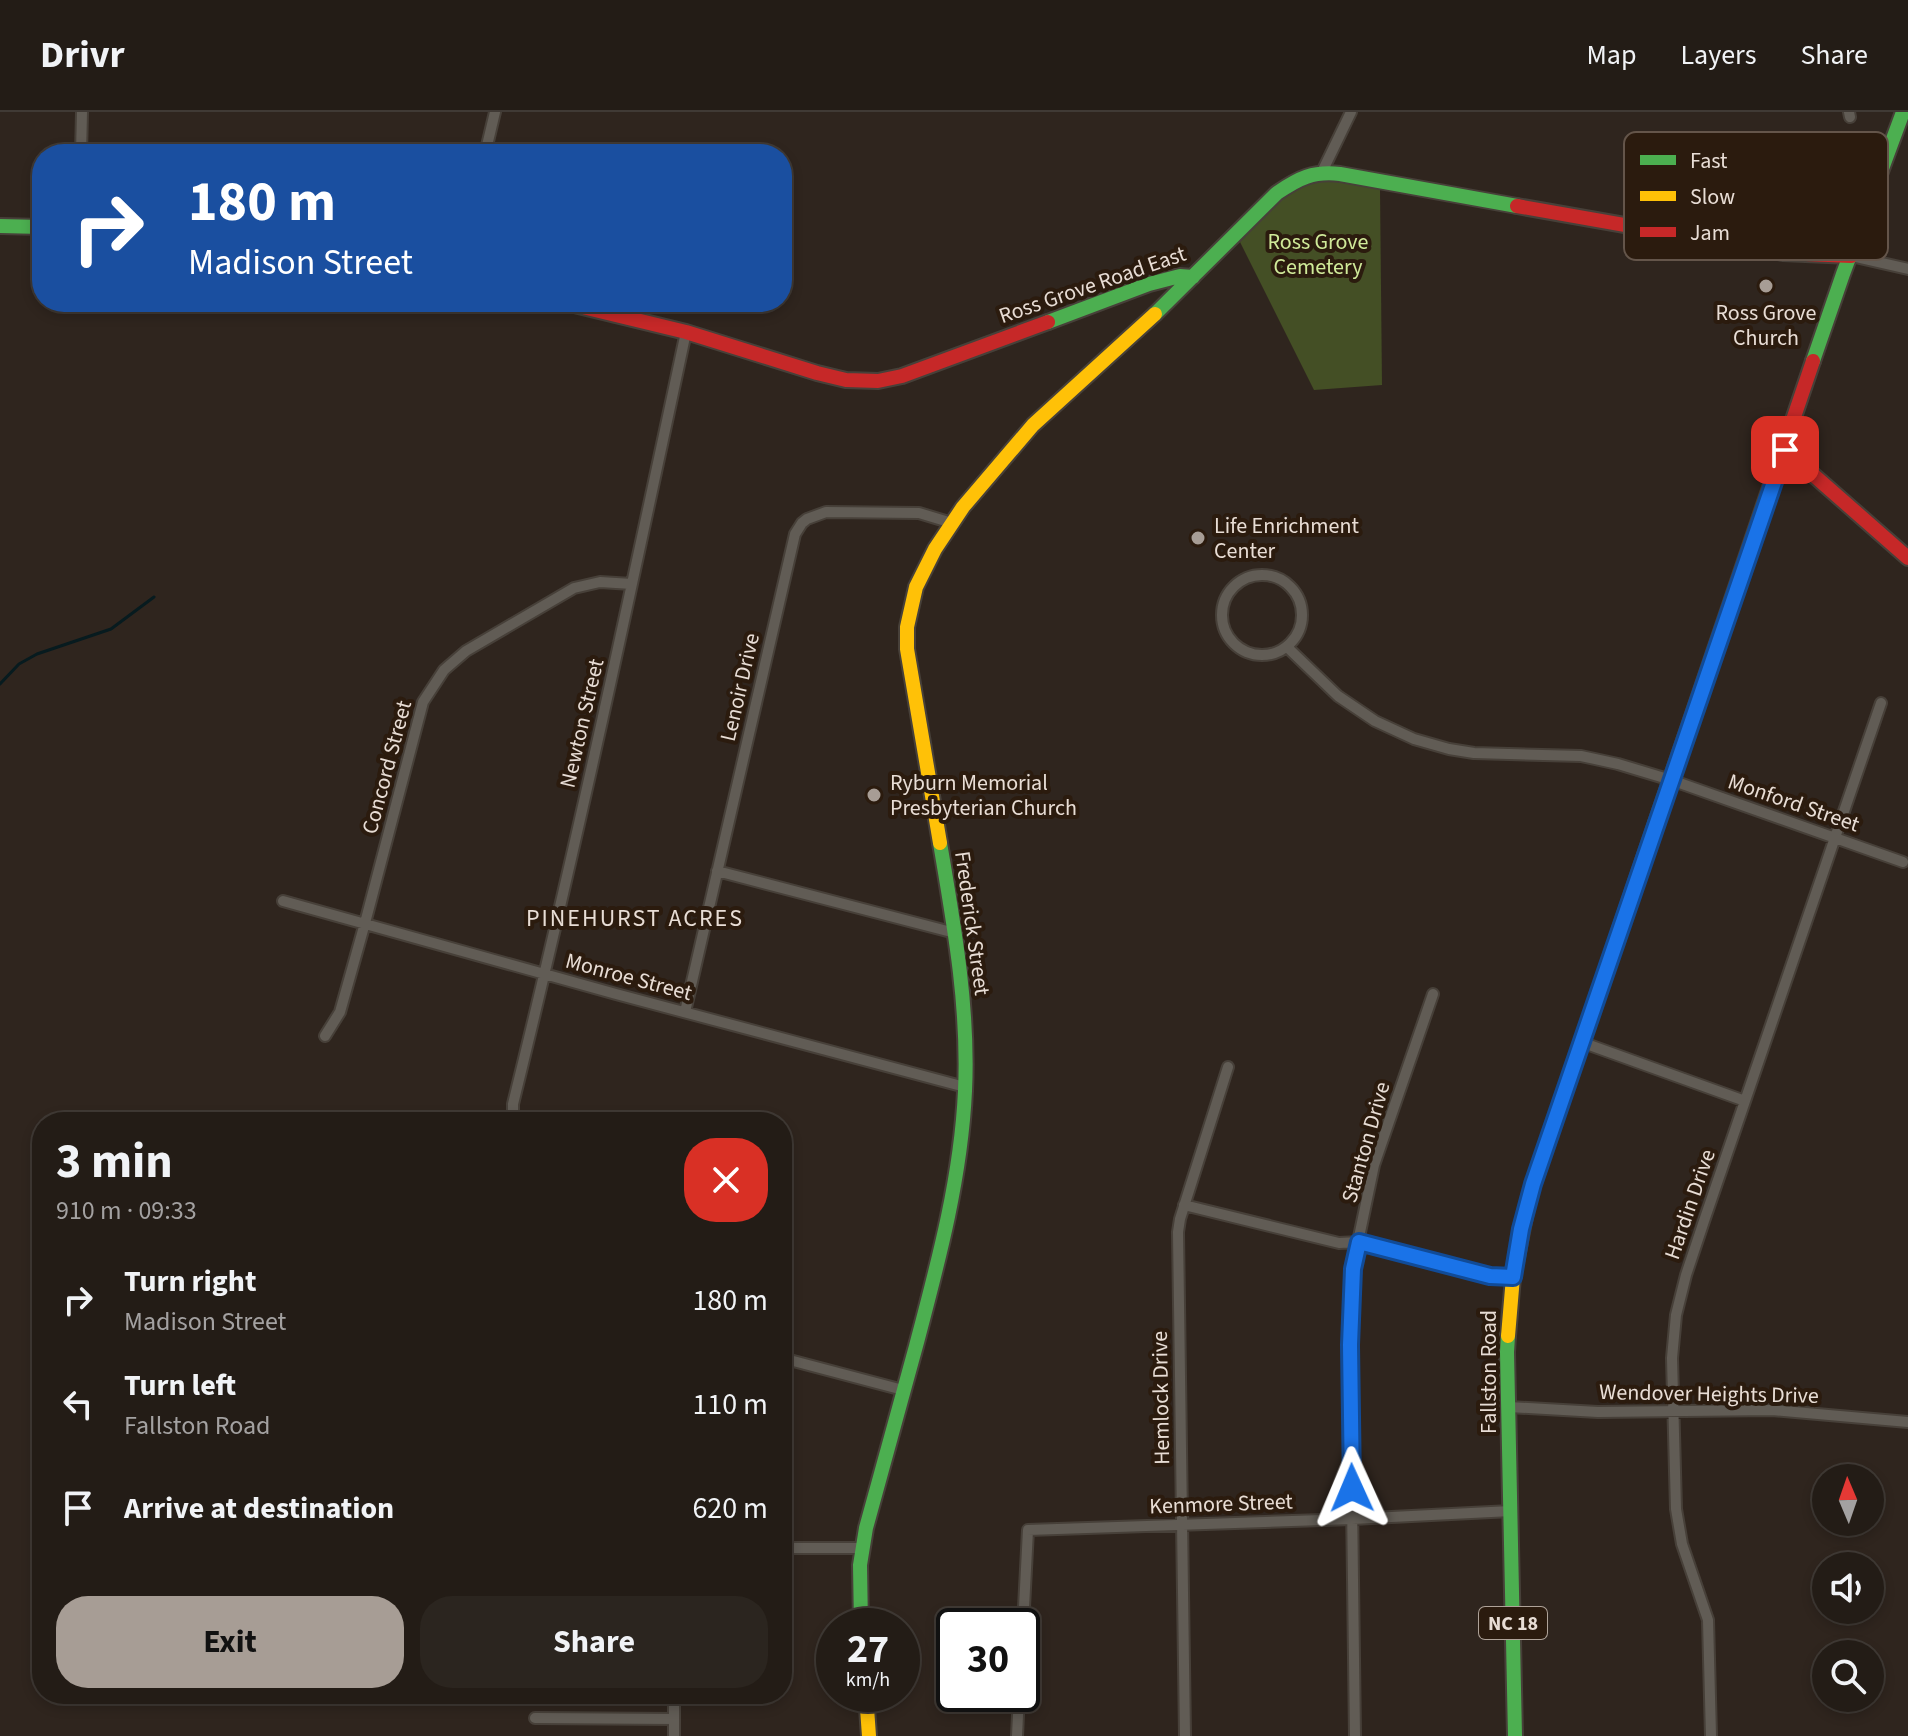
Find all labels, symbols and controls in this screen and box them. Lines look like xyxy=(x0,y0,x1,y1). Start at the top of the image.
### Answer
text: Drivr xyxy=(40,28,125,82)
text: Map xyxy=(1586,35,1636,75)
text: Layers xyxy=(1680,35,1756,75)
text: Share xyxy=(1800,35,1868,75)
legend xyxy=(1624,132,1888,260)
text: Fast xyxy=(1690,145,1728,177)
text: 180 m xyxy=(188,163,336,242)
icon: right xyxy=(56,176,160,280)
text: Slow xyxy=(1690,181,1735,213)
text: Jam xyxy=(1690,217,1730,249)
park label: Ross Grove Cemetery xyxy=(1268,226,1369,283)
text: Madison Street xyxy=(188,237,413,288)
street label: Ross Grove Road East xyxy=(995,238,1191,332)
marker: Ross Grove Church xyxy=(1757,277,1775,295)
place label: Ross Grove Church xyxy=(1716,297,1817,354)
pin xyxy=(1751,416,1819,484)
icon: arrive xyxy=(1763,428,1807,472)
place label: Life Enrichment Center xyxy=(1214,510,1359,567)
marker: Life Enrichment Center xyxy=(1189,529,1207,547)
street label: Lenoir Drive xyxy=(712,630,768,745)
street label: Newton Street xyxy=(552,655,613,791)
street label: Concord Street xyxy=(354,696,420,838)
street label: Monford Street xyxy=(1724,765,1864,841)
place label: Ryburn Memorial Presbyterian Church xyxy=(890,767,1077,824)
marker: Ryburn Memorial Presbyterian Church xyxy=(865,786,883,804)
street label: Frederick Street xyxy=(946,849,998,998)
district label: PINEHURST ACRES xyxy=(526,901,744,936)
street label: Monroe Street xyxy=(562,945,696,1009)
street label: Stanton Drive xyxy=(1333,1078,1399,1207)
text: 3 min xyxy=(56,1128,173,1196)
button: close xyxy=(684,1138,768,1222)
street label: Hardin Drive xyxy=(1656,1145,1724,1264)
text: 910 m · 09:33 xyxy=(56,1192,197,1229)
text: Turn right xyxy=(124,1260,256,1303)
icon: right xyxy=(56,1278,100,1322)
text: 180 m xyxy=(692,1279,768,1322)
text: Madison Street xyxy=(124,1303,286,1340)
street label: Fallston Road xyxy=(1473,1310,1505,1434)
street label: Hemlock Drive xyxy=(1144,1331,1178,1465)
text: Turn left xyxy=(124,1364,236,1407)
street label: Wendover Heights Drive xyxy=(1599,1376,1819,1412)
icon: left xyxy=(56,1382,100,1426)
text: 110 m xyxy=(692,1383,768,1426)
text: Fallston Road xyxy=(124,1407,270,1444)
position arrow xyxy=(1310,1446,1394,1530)
north arrow xyxy=(1812,1464,1884,1536)
map controls xyxy=(1812,1464,1884,1712)
street label: Kenmore Street xyxy=(1149,1485,1294,1522)
icon: arrive xyxy=(56,1486,100,1530)
text: Arrive at destination xyxy=(124,1487,394,1530)
text: 620 m xyxy=(692,1487,768,1530)
button: sound xyxy=(1812,1552,1884,1624)
button: Exit xyxy=(56,1596,404,1688)
button: Share xyxy=(420,1596,768,1688)
road number: NC 18 xyxy=(1479,1607,1547,1639)
speed limit sign: 30 xyxy=(936,1608,1040,1712)
text: 27 xyxy=(847,1621,889,1678)
button: search xyxy=(1812,1640,1884,1712)
text: km/h xyxy=(846,1666,890,1694)

